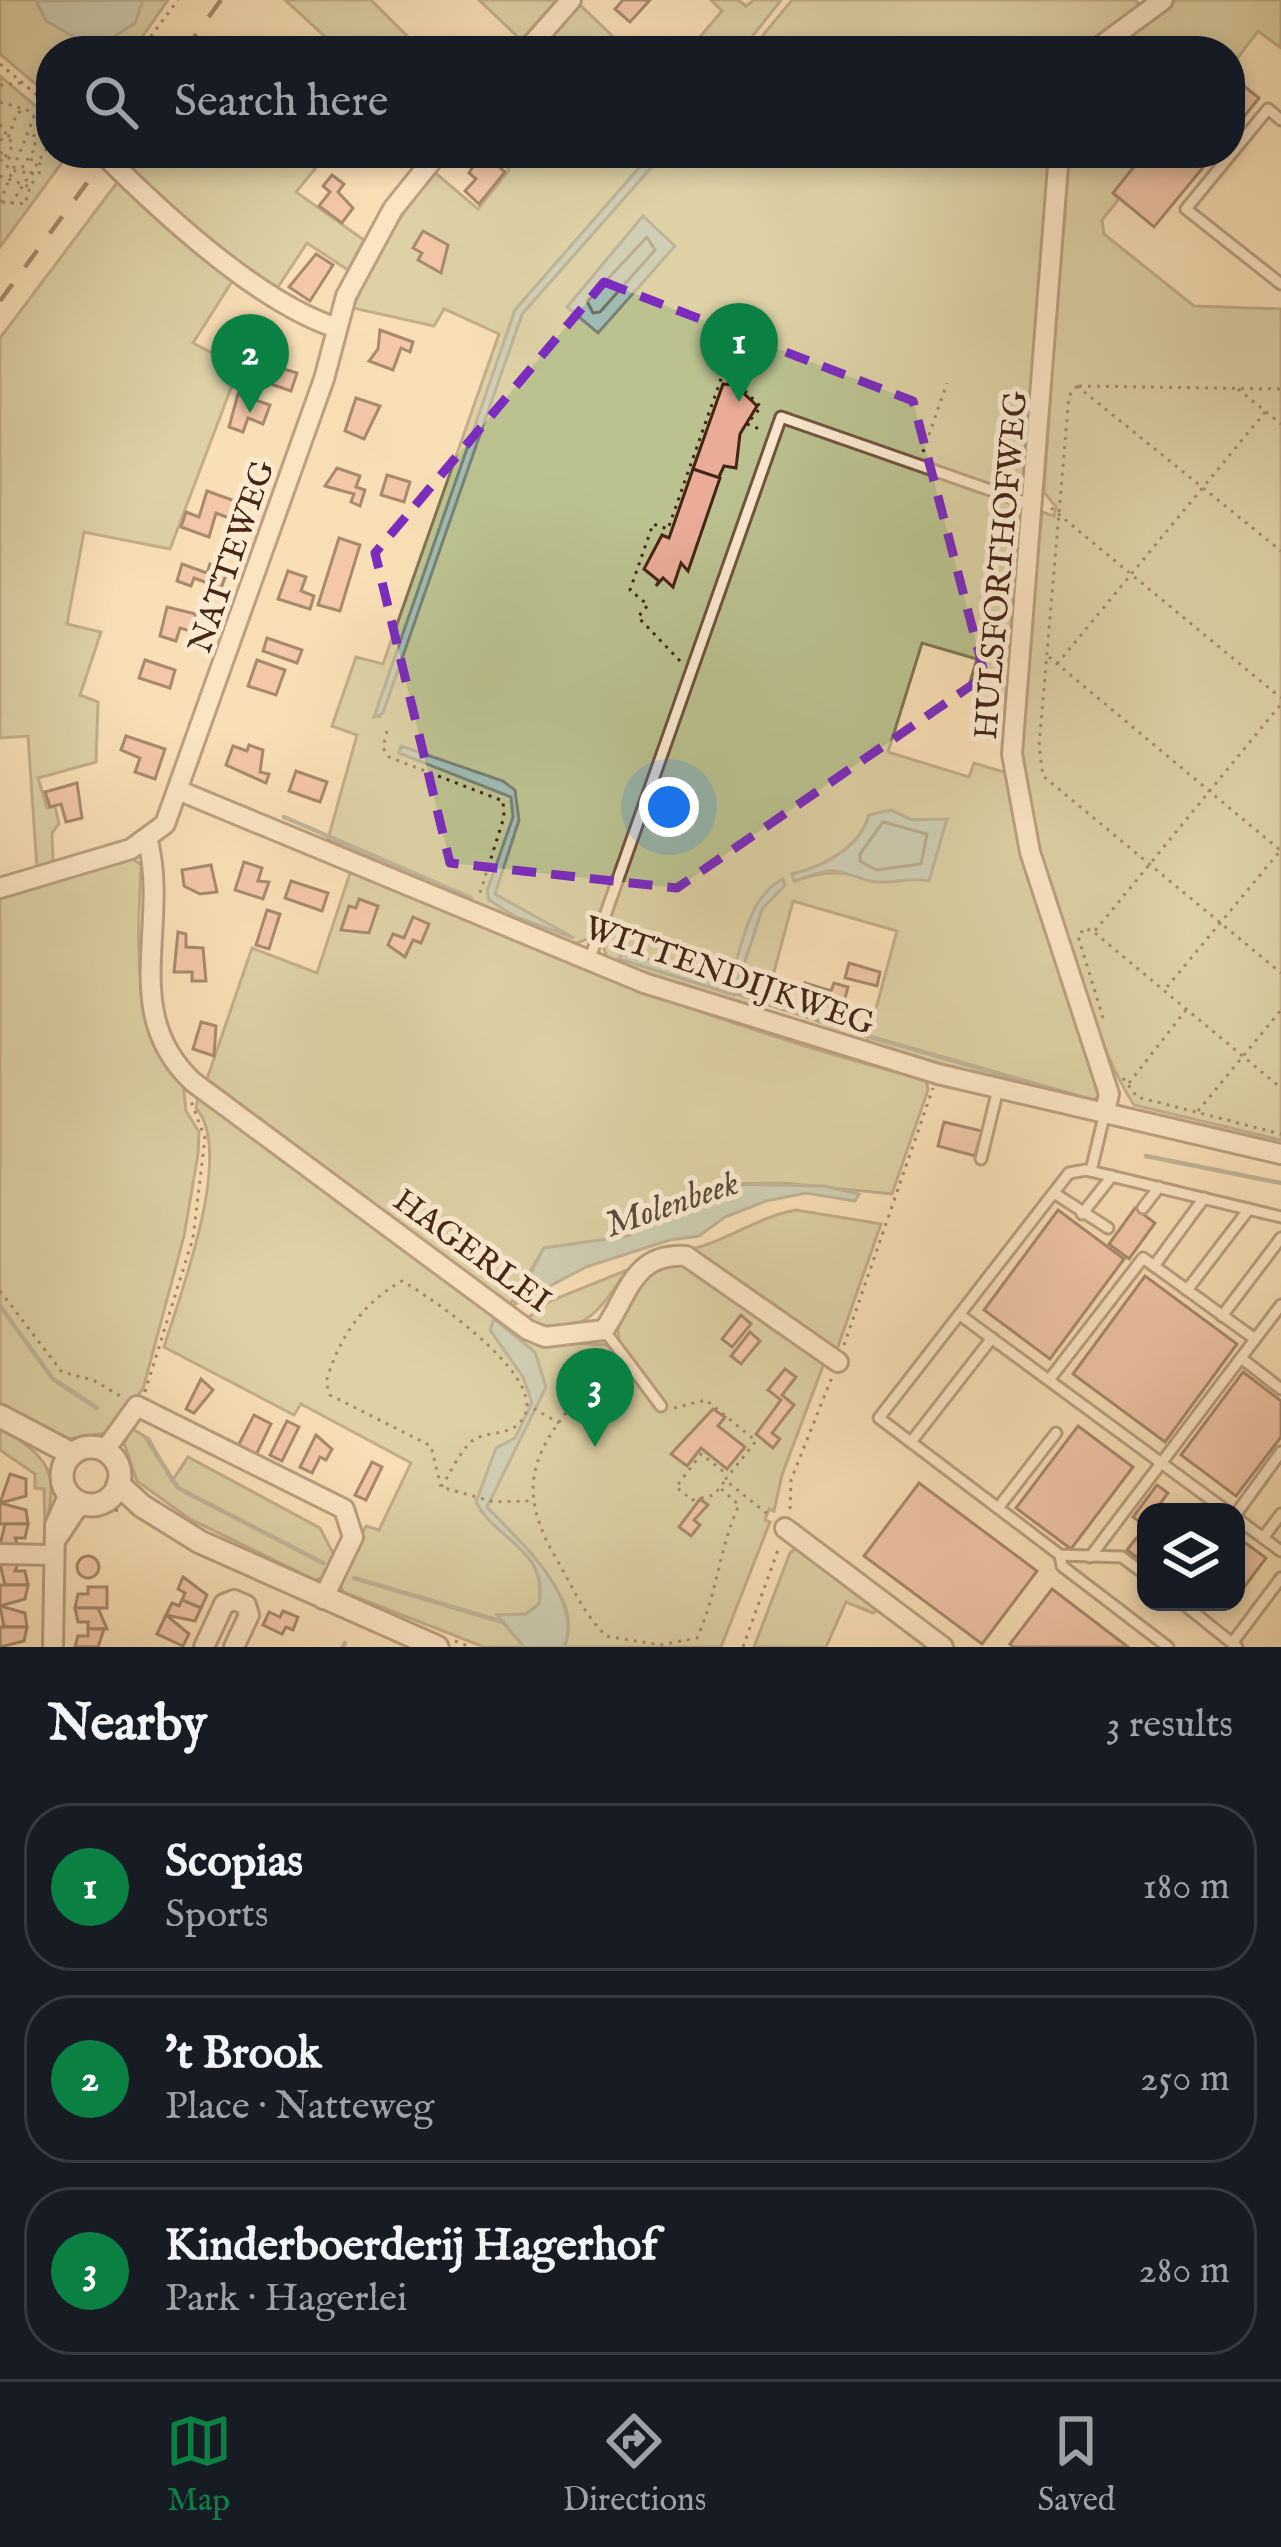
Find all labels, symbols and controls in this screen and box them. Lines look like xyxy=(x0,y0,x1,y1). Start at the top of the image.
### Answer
search box xyxy=(36,36,1245,168)
icon: search xyxy=(78,69,144,135)
text: Search here xyxy=(174,74,388,131)
pin: 1 xyxy=(700,303,778,402)
pin: 2 xyxy=(211,314,289,413)
street label: HULSFORTHOFWEG xyxy=(966,389,1038,741)
street label: NATTEWEG xyxy=(180,455,285,659)
your location xyxy=(639,777,699,837)
street label: WITTENDIJKWEG xyxy=(579,908,879,1046)
water label: Molenbeek xyxy=(599,1161,745,1249)
street label: HAGERLEI xyxy=(384,1180,558,1323)
pin: 3 xyxy=(556,1348,634,1447)
map controls xyxy=(1137,1503,1245,1611)
button: layers xyxy=(1137,1503,1245,1611)
text: Nearby xyxy=(48,1693,207,1758)
text: 3 results xyxy=(1106,1701,1233,1750)
text: Scopias xyxy=(165,1834,303,1891)
text: 1 xyxy=(83,1863,97,1912)
text: 180 m xyxy=(1142,1863,1230,1912)
text: Sports xyxy=(165,1891,268,1940)
text: 't Brook xyxy=(165,2026,321,2083)
text: 2 xyxy=(81,2055,99,2104)
text: 250 m xyxy=(1140,2055,1230,2104)
text: Place · Natteweg xyxy=(165,2083,434,2132)
text: Kinderboerderij Hagerhof xyxy=(165,2218,658,2275)
text: 3 xyxy=(83,2247,97,2296)
text: 280 m xyxy=(1139,2247,1230,2296)
text: Park · Hagerlei xyxy=(165,2275,407,2324)
tab: Map xyxy=(166,2408,232,2522)
tab: Directions xyxy=(563,2408,706,2522)
tab: Saved xyxy=(1037,2408,1115,2522)

